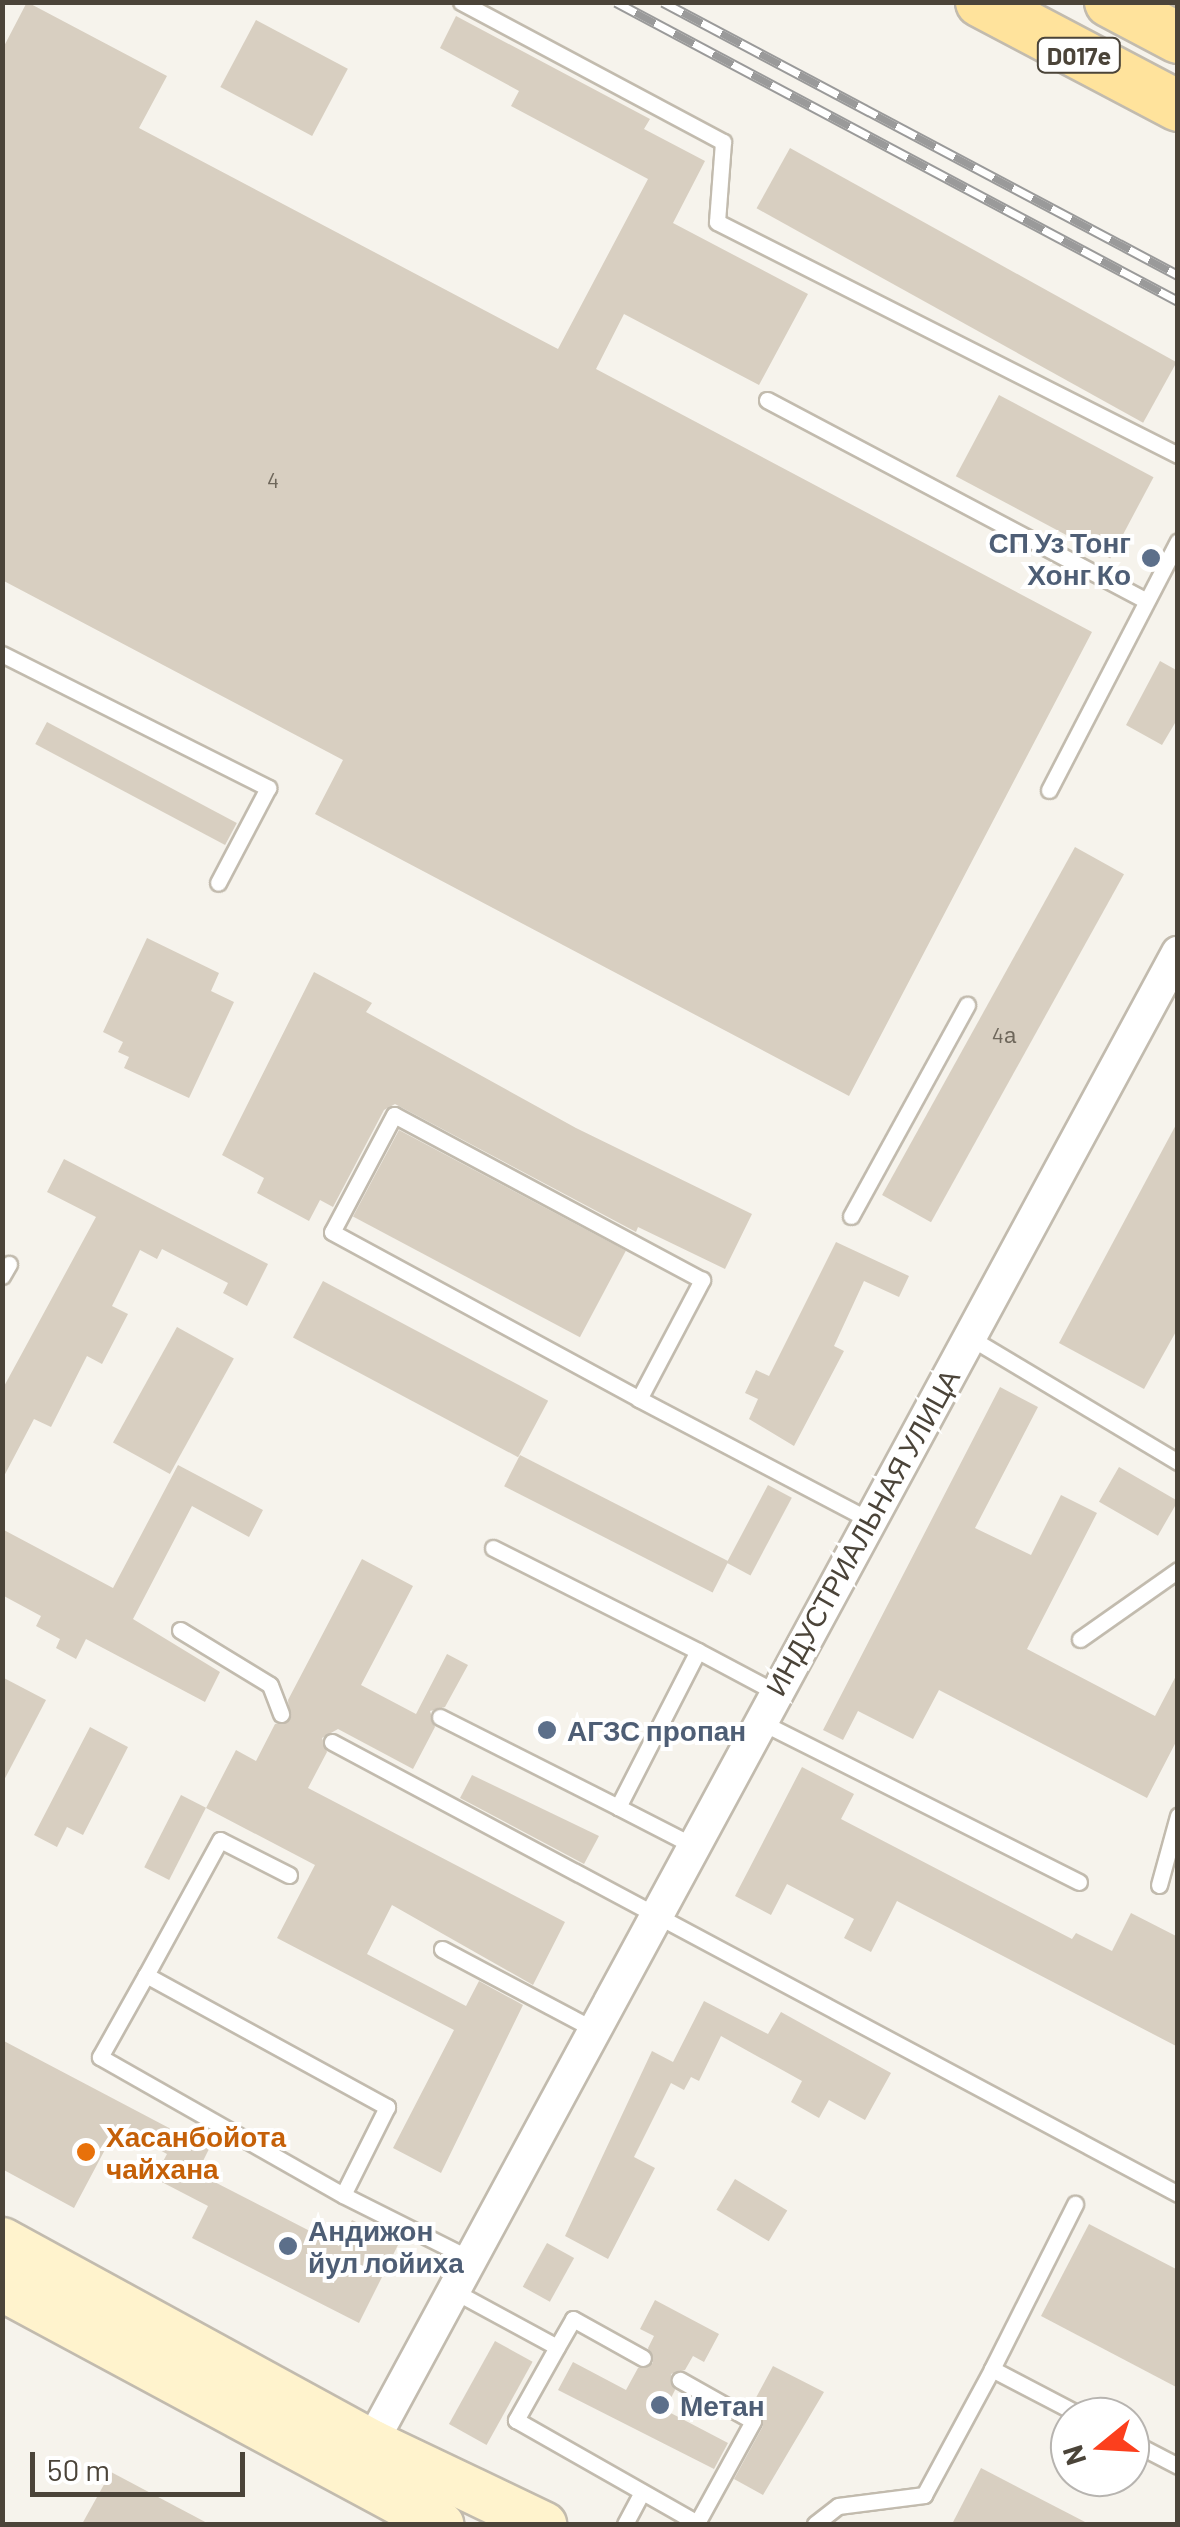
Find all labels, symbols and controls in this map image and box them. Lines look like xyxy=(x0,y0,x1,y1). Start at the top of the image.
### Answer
road number: D017e xyxy=(1036,35,1122,75)
house number: 4 xyxy=(267,467,279,493)
place label: СП Уз Тонг Хонг Ко xyxy=(988,525,1131,591)
marker: СП Уз Тонг Хонг Ко xyxy=(1140,547,1162,569)
house number: 4а xyxy=(992,1022,1016,1048)
street label: ИНДУСТРИАЛЬНАЯ УЛИЦА xyxy=(758,1363,966,1701)
place label: АГЗС пропан xyxy=(567,1713,746,1747)
marker: АГЗС пропан xyxy=(536,1719,558,1741)
place label: Хасанбойота чайхана xyxy=(106,2119,286,2185)
marker: Хасанбойота чайхана xyxy=(75,2141,97,2163)
place label: Андижон йул лойиха xyxy=(308,2213,464,2279)
marker: Андижон йул лойиха xyxy=(277,2235,299,2257)
place label: Метан xyxy=(680,2388,765,2422)
marker: Метан xyxy=(649,2394,671,2416)
north arrow xyxy=(1050,2397,1150,2497)
scale bar xyxy=(35,2432,250,2494)
text: N xyxy=(1054,2442,1092,2470)
text: 50 m xyxy=(47,2451,110,2487)

